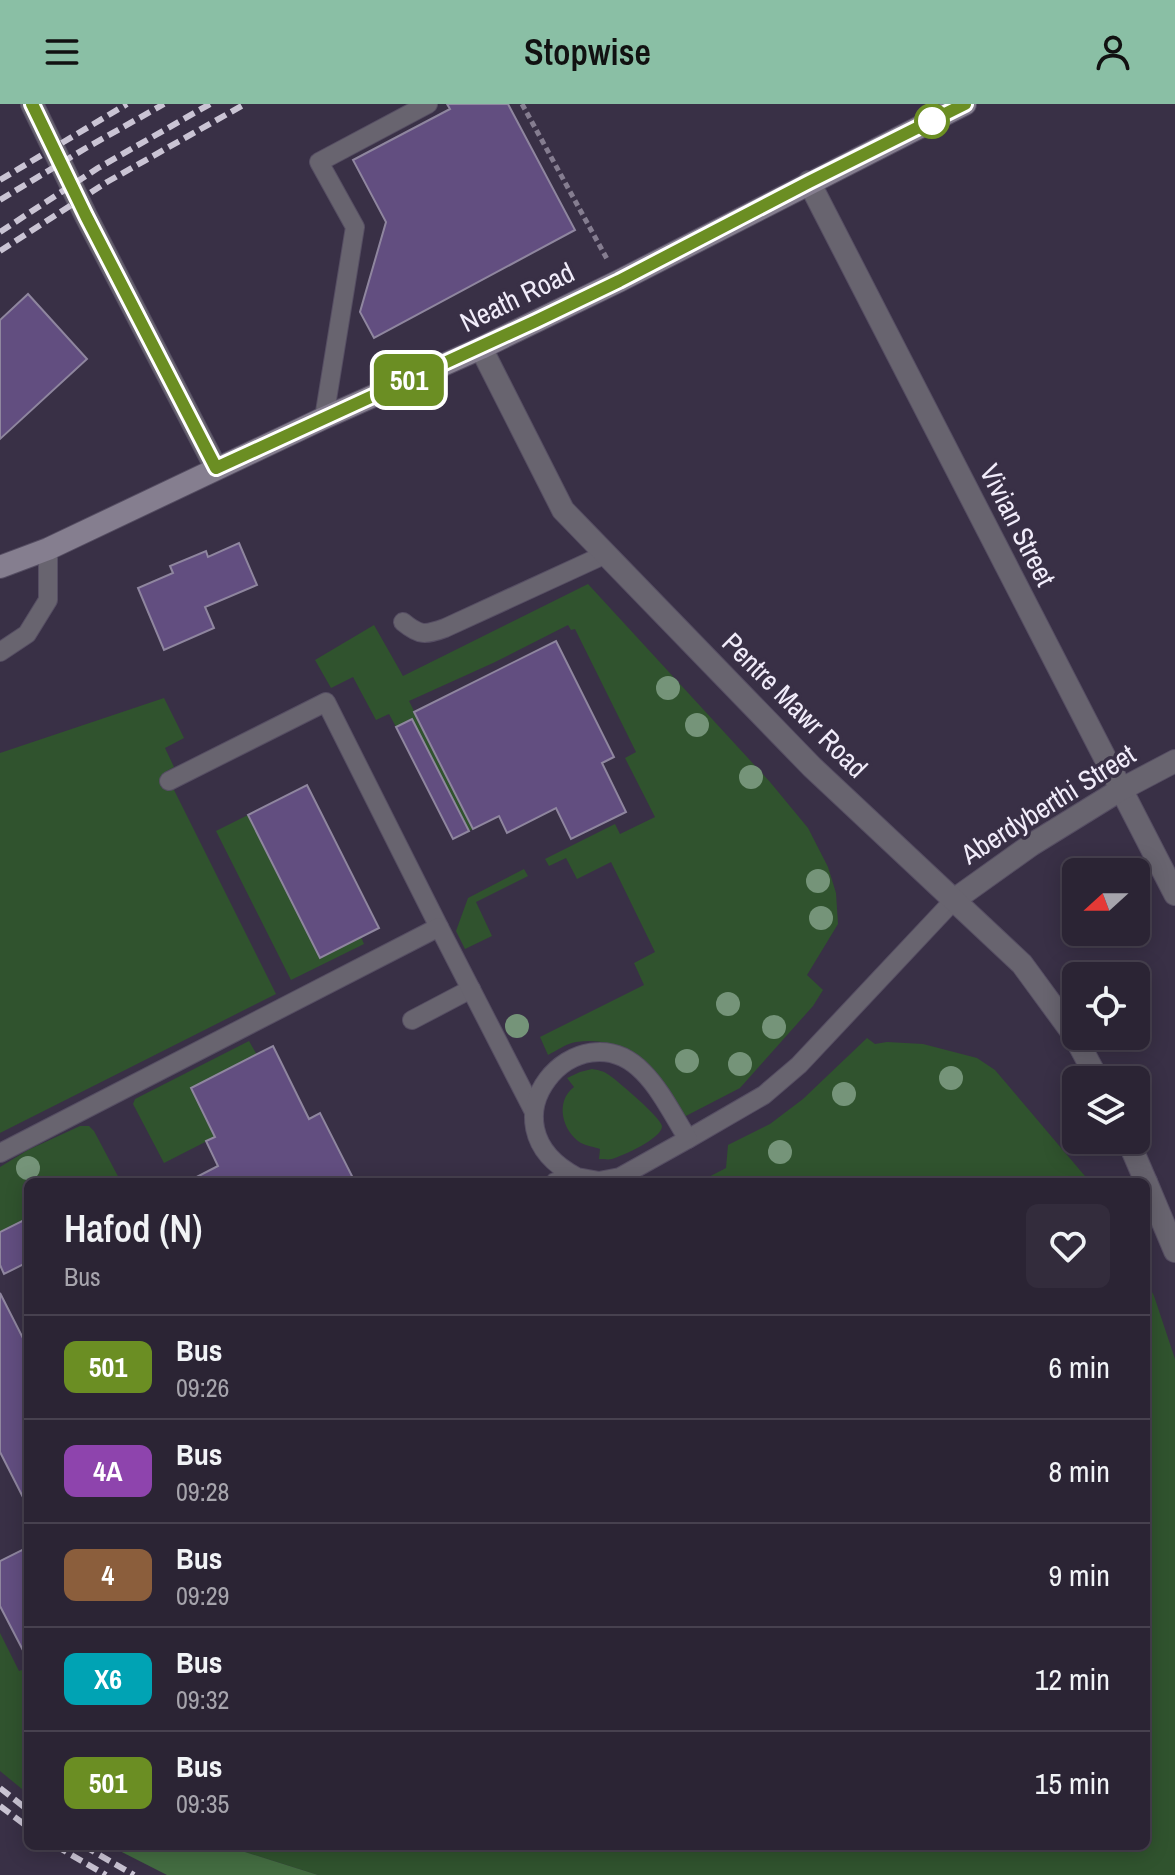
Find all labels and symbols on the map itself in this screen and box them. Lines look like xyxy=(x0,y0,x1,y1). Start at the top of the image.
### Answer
unlabelled marker xyxy=(915,104,949,138)
street label: Neath Road xyxy=(454,253,580,341)
line badge: 501 xyxy=(363,354,455,406)
street label: Vivian Street xyxy=(971,457,1065,593)
street label: Pentre Mawr Road xyxy=(714,624,876,786)
street label: Aberdyberthi Street xyxy=(953,735,1142,873)
north arrow xyxy=(1062,858,1150,946)

